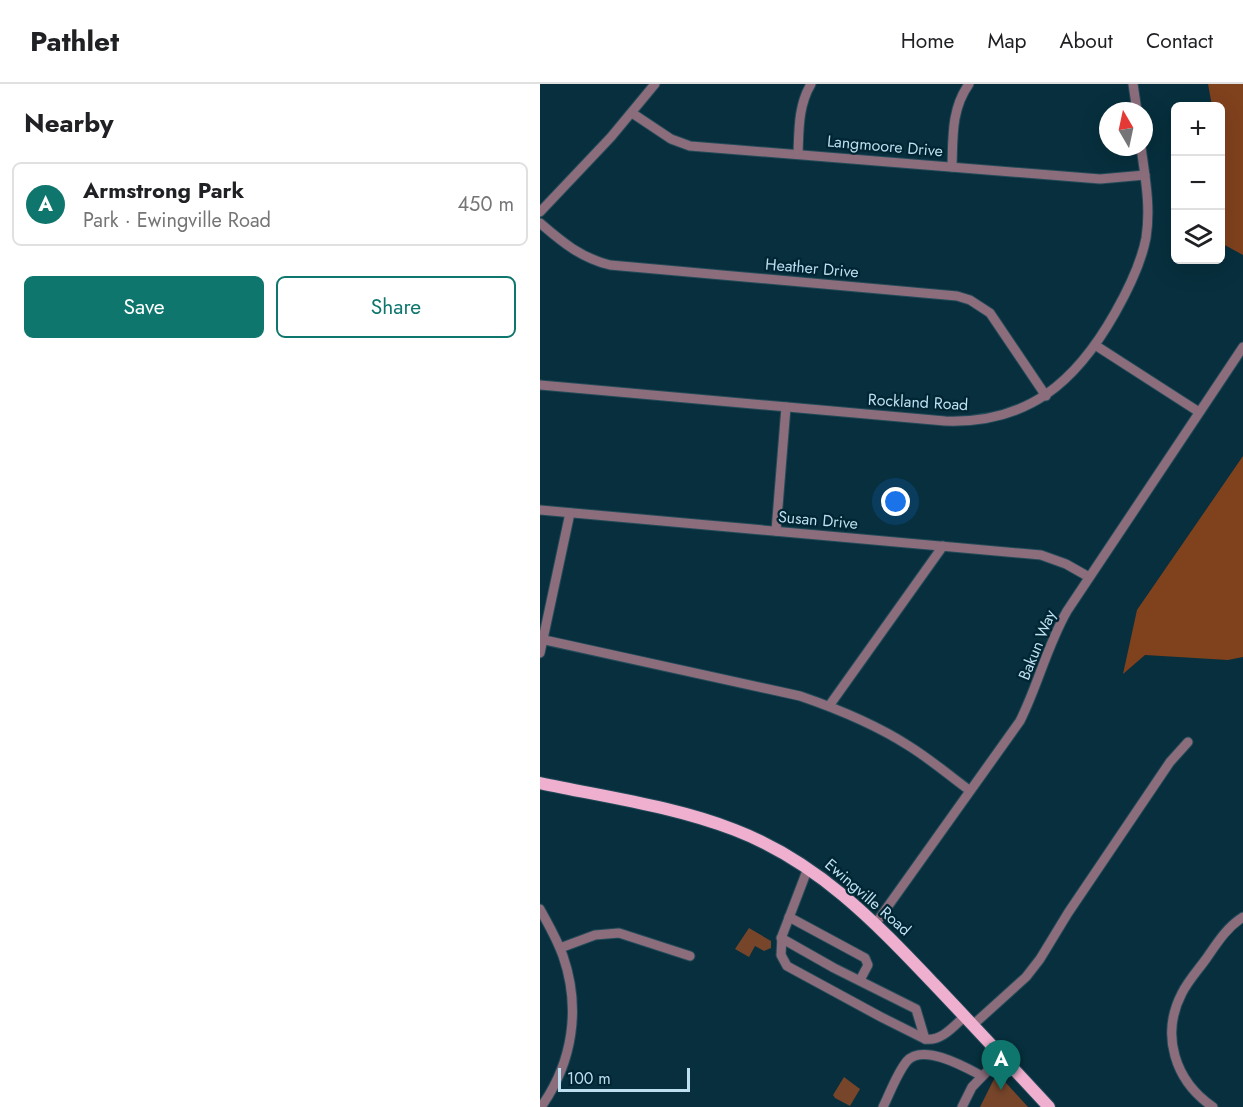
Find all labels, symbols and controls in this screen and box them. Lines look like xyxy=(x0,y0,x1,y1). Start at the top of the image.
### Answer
text: Pathlet xyxy=(30,21,119,62)
text: Home xyxy=(901,26,954,56)
text: Map xyxy=(987,26,1027,56)
text: About xyxy=(1060,26,1113,56)
text: Contact xyxy=(1146,26,1213,56)
north arrow xyxy=(1099,102,1153,156)
map controls xyxy=(1171,102,1225,264)
button: + xyxy=(1171,102,1225,156)
text: Nearby xyxy=(24,104,113,142)
street label: Langmoore Drive xyxy=(826,129,944,163)
button: − xyxy=(1171,156,1225,210)
text: Armstrong Park xyxy=(83,174,244,206)
text: A xyxy=(38,190,53,219)
text: 450 m xyxy=(457,190,514,219)
text: Park · Ewingville Road xyxy=(83,206,271,235)
button: layers xyxy=(1171,210,1225,264)
street label: Heather Drive xyxy=(764,252,860,284)
button: Save xyxy=(24,276,264,338)
button: Share xyxy=(276,276,516,338)
street label: Rockland Road xyxy=(867,388,969,416)
your location xyxy=(881,487,910,516)
street label: Susan Drive xyxy=(777,505,859,535)
street label: Bakun Way xyxy=(1012,606,1062,684)
street label: Ewingville Road xyxy=(820,853,916,941)
pin: A xyxy=(982,1040,1020,1090)
scale bar xyxy=(558,1065,690,1092)
text: 100 m xyxy=(567,1067,611,1090)

